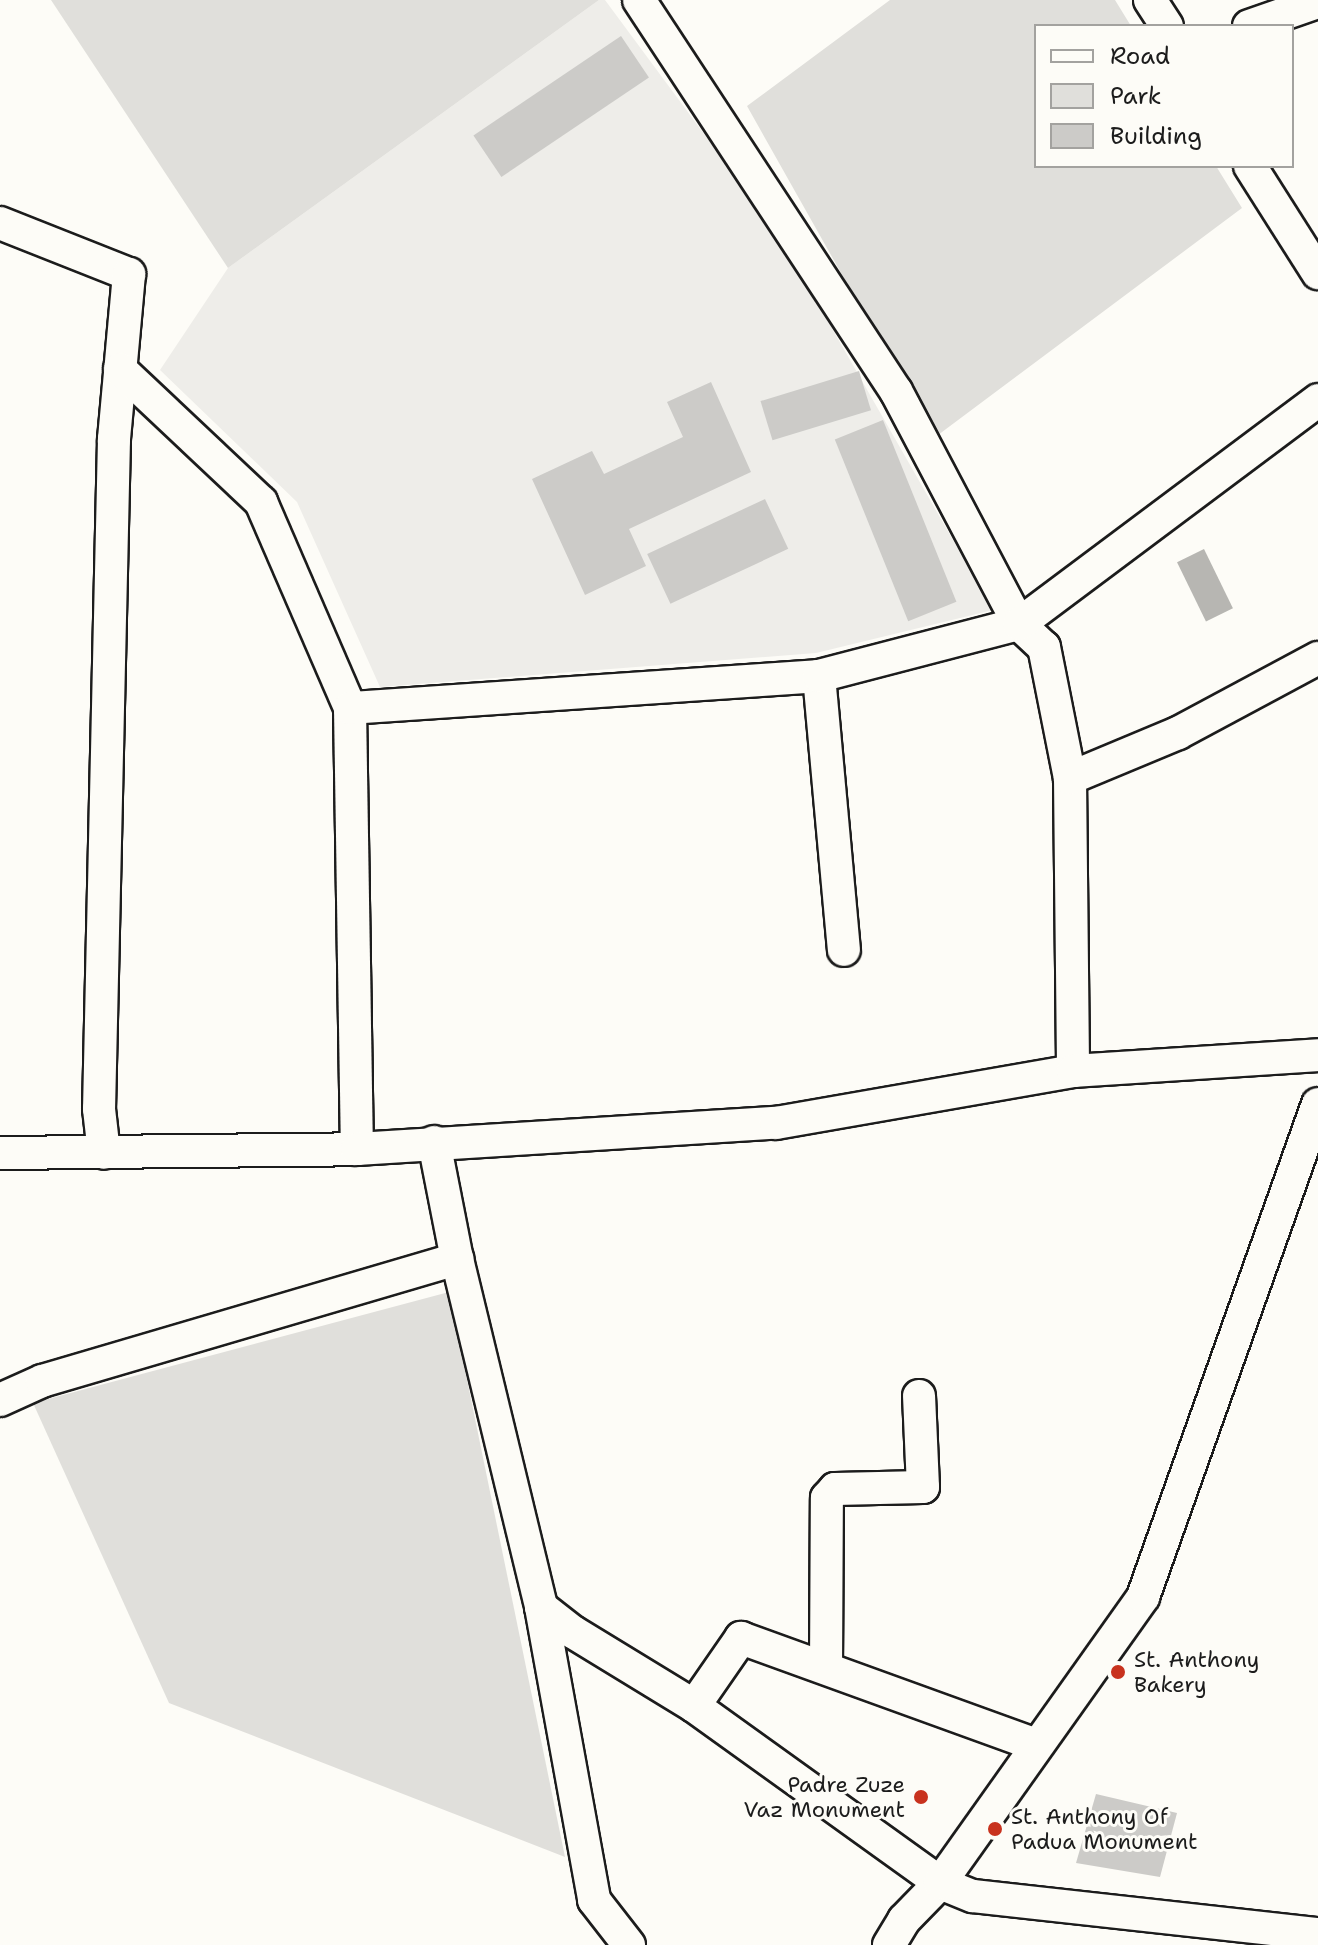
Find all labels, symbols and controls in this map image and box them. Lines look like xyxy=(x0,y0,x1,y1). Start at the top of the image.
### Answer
legend xyxy=(1034,24,1294,168)
text: Road xyxy=(1110,40,1170,72)
text: Park xyxy=(1110,80,1162,112)
text: Building xyxy=(1110,120,1202,152)
place label: St. Anthony Bakery xyxy=(1134,1646,1259,1698)
marker: St. Anthony Bakery xyxy=(1109,1663,1127,1681)
place label: Padre Zuze Vaz Monument xyxy=(744,1771,905,1822)
marker: Padre Zuze Vaz Monument xyxy=(912,1788,930,1806)
place label: St. Anthony Of Padua Monument xyxy=(1011,1803,1198,1854)
marker: St. Anthony Of Padua Monument xyxy=(986,1820,1004,1838)

